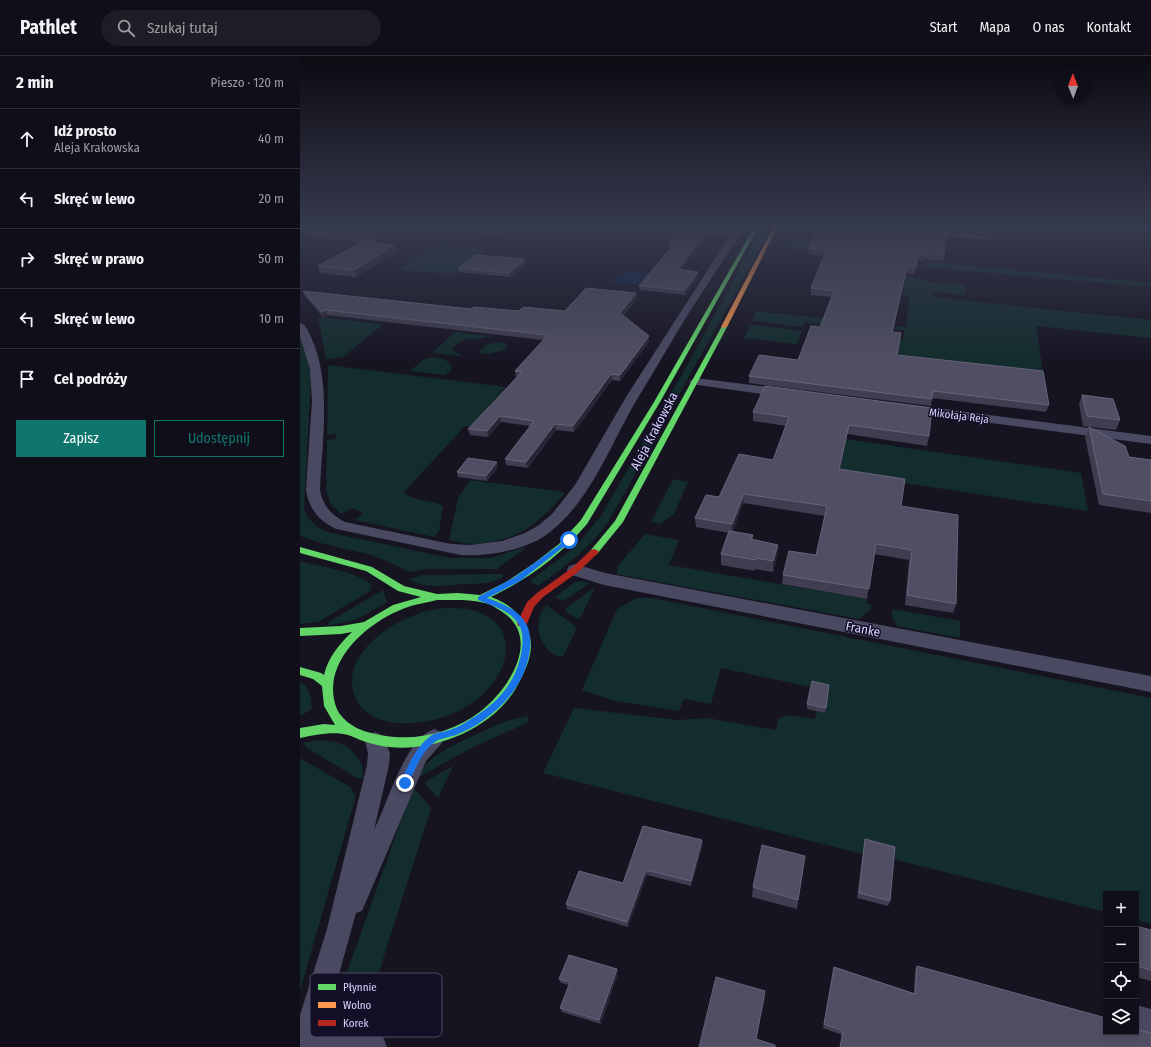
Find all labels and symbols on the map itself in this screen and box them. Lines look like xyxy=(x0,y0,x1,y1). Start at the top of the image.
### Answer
north arrow xyxy=(1055,68,1091,104)
street label: Aleja Krakowska xyxy=(627,390,681,472)
street label: Mikołaja Reja xyxy=(928,406,990,426)
route start xyxy=(560,531,578,549)
street label: Franke xyxy=(844,618,882,640)
route end xyxy=(396,774,414,792)
legend xyxy=(310,973,442,1037)
text: Płynnie xyxy=(343,981,377,994)
text: Wolno xyxy=(343,999,372,1012)
text: Korek xyxy=(343,1017,369,1030)

